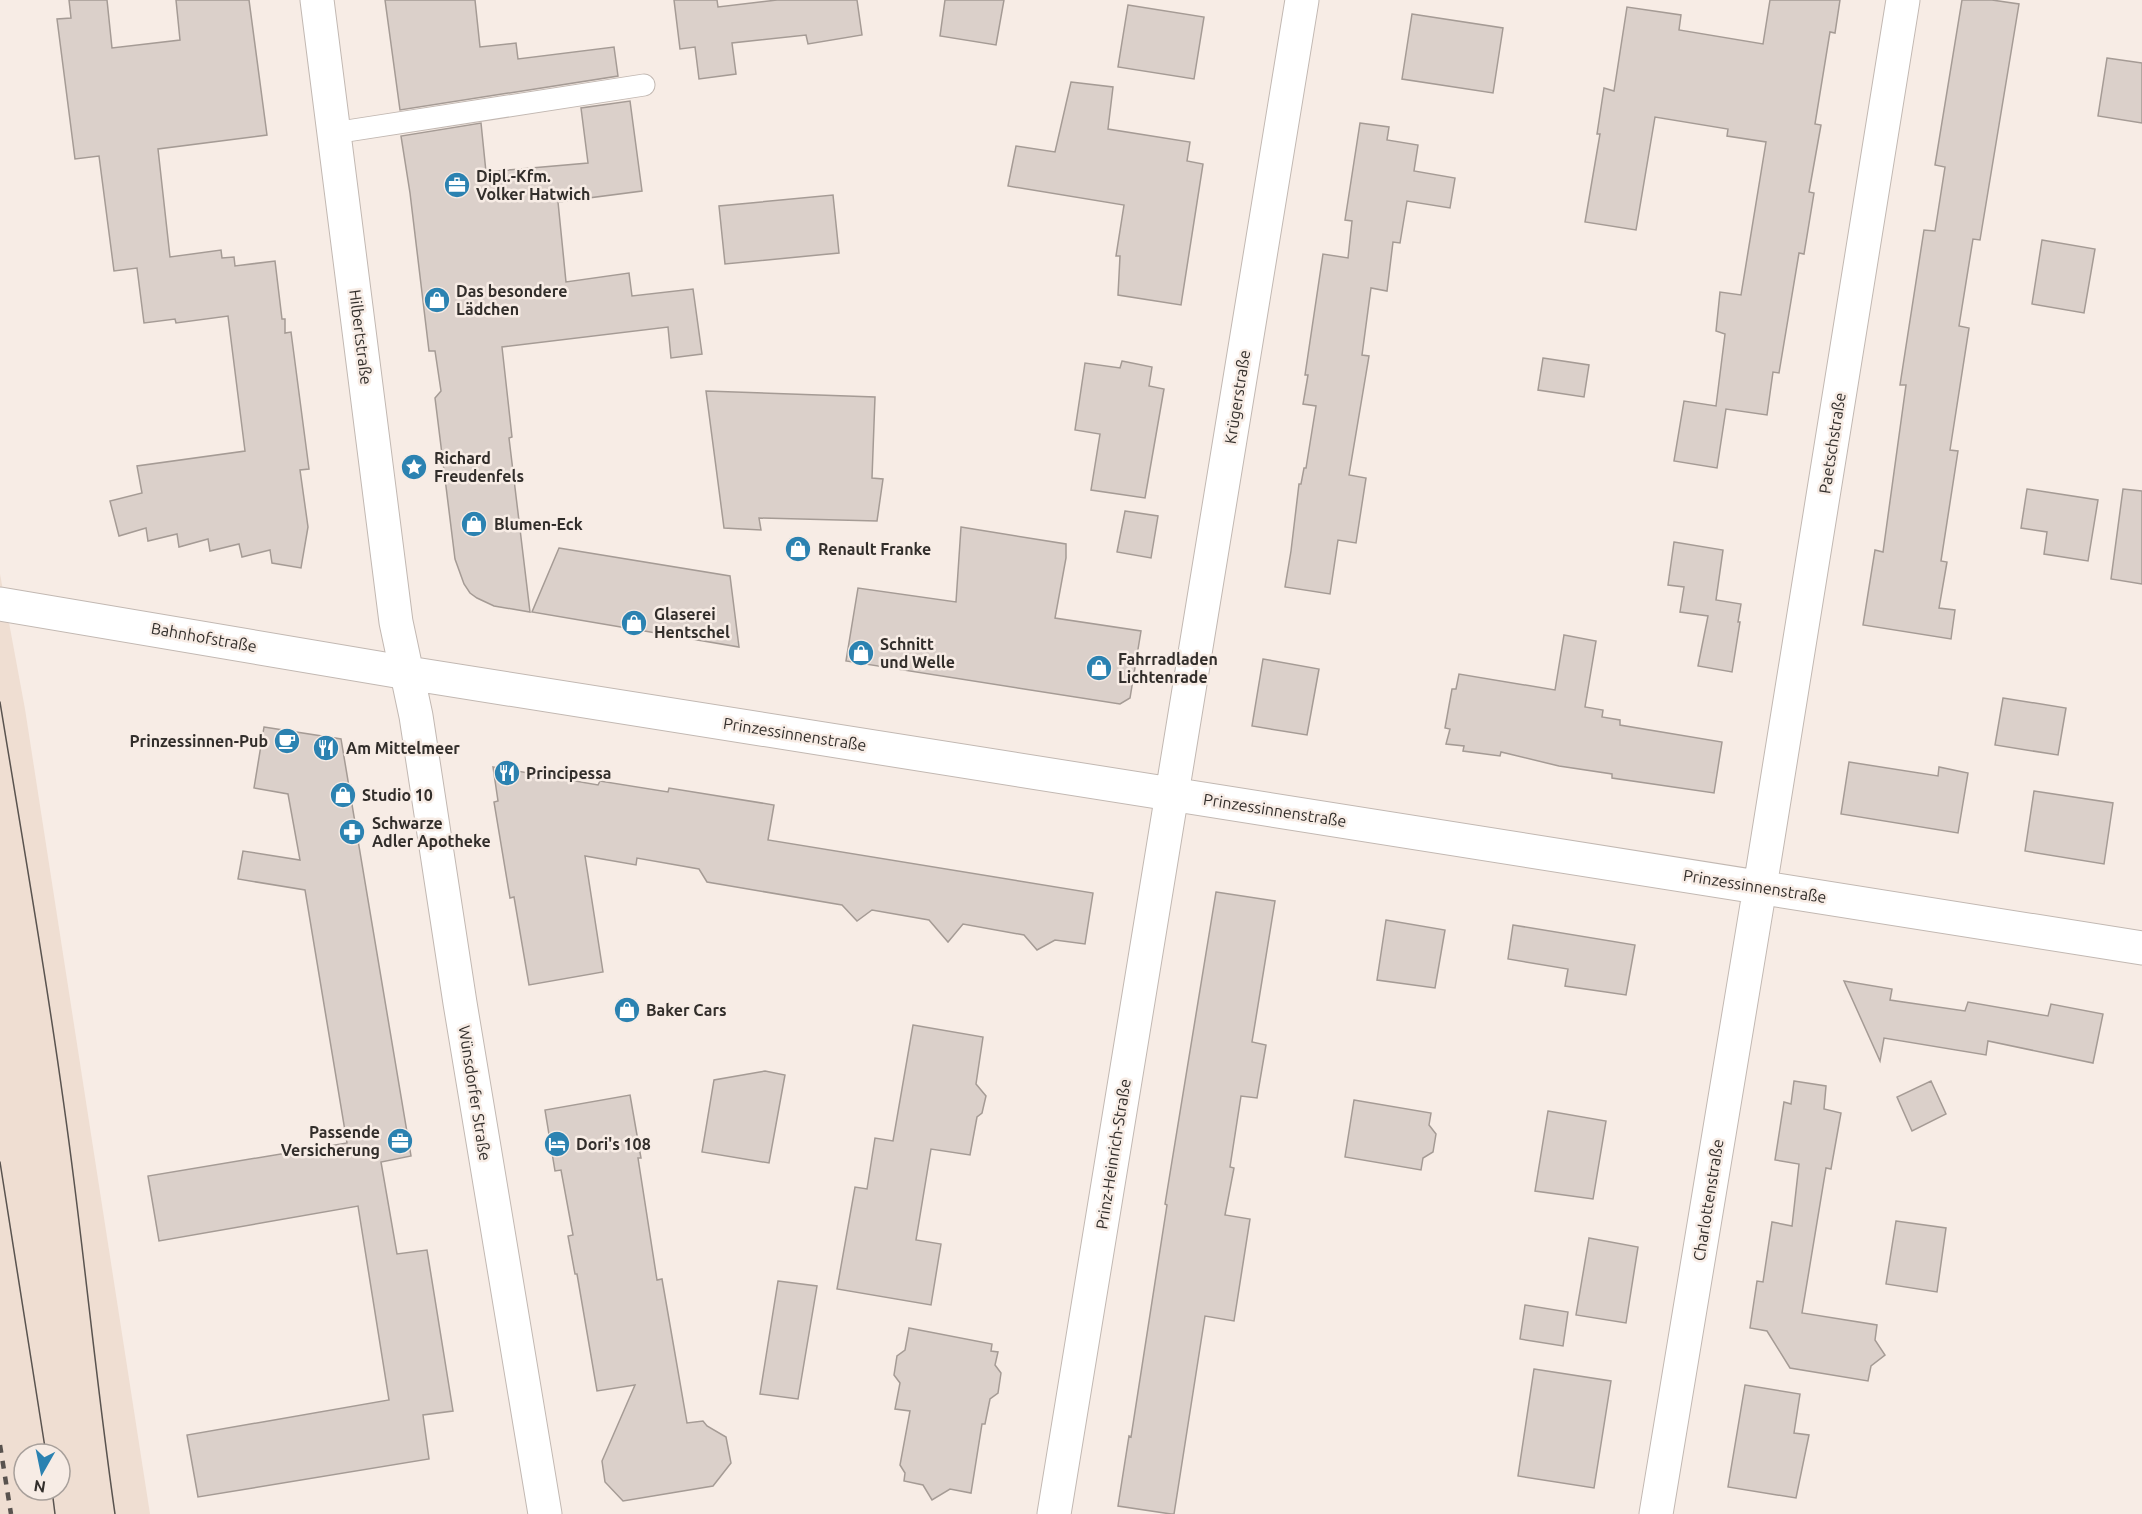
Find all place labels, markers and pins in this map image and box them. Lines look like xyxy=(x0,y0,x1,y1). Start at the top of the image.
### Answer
place label: Dipl.-Kfm. Volker Hatwich xyxy=(476,167,590,203)
office icon: Dipl.-Kfm. Volker Hatwich xyxy=(442,170,472,200)
place label: Das besondere Lädchen xyxy=(456,282,568,318)
shop icon: Das besondere Lädchen xyxy=(422,285,452,315)
place label: Richard Freudenfels xyxy=(434,449,524,485)
place icon: Richard Freudenfels xyxy=(399,452,429,482)
shop icon: Blumen-Eck xyxy=(459,509,489,539)
place label: Blumen-Eck xyxy=(494,515,583,533)
shop icon: Renault Franke xyxy=(783,534,813,564)
place label: Renault Franke xyxy=(818,540,931,558)
place label: Glaserei Hentschel xyxy=(654,605,730,641)
shop icon: Glaserei Hentschel xyxy=(619,608,649,638)
place label: Schnitt und Welle xyxy=(880,635,955,671)
shop icon: Schnitt und Welle xyxy=(846,638,876,668)
place label: Fahrradladen Lichtenrade xyxy=(1118,650,1218,686)
shop icon: Fahrradladen Lichtenrade xyxy=(1084,653,1114,683)
cafe icon: Prinzessinnen-Pub xyxy=(272,726,302,756)
place label: Prinzessinnen-Pub xyxy=(129,732,268,750)
restaurant icon: Am Mittelmeer xyxy=(311,733,341,763)
place label: Am Mittelmeer xyxy=(346,739,460,757)
restaurant icon: Principessa xyxy=(492,758,522,788)
place label: Principessa xyxy=(526,764,611,782)
shop icon: Studio 10 xyxy=(328,780,358,810)
place label: Studio 10 xyxy=(362,786,433,804)
place label: Schwarze Adler Apotheke xyxy=(372,814,491,850)
pharmacy icon: Schwarze Adler Apotheke xyxy=(337,817,367,847)
shop icon: Baker Cars xyxy=(612,995,642,1025)
place label: Baker Cars xyxy=(646,1001,727,1019)
place label: Passende Versicherung xyxy=(281,1123,380,1159)
office icon: Passende Versicherung xyxy=(385,1126,415,1156)
hotel icon: Dori's 108 xyxy=(542,1129,572,1159)
place label: Dori's 108 xyxy=(576,1135,651,1153)

